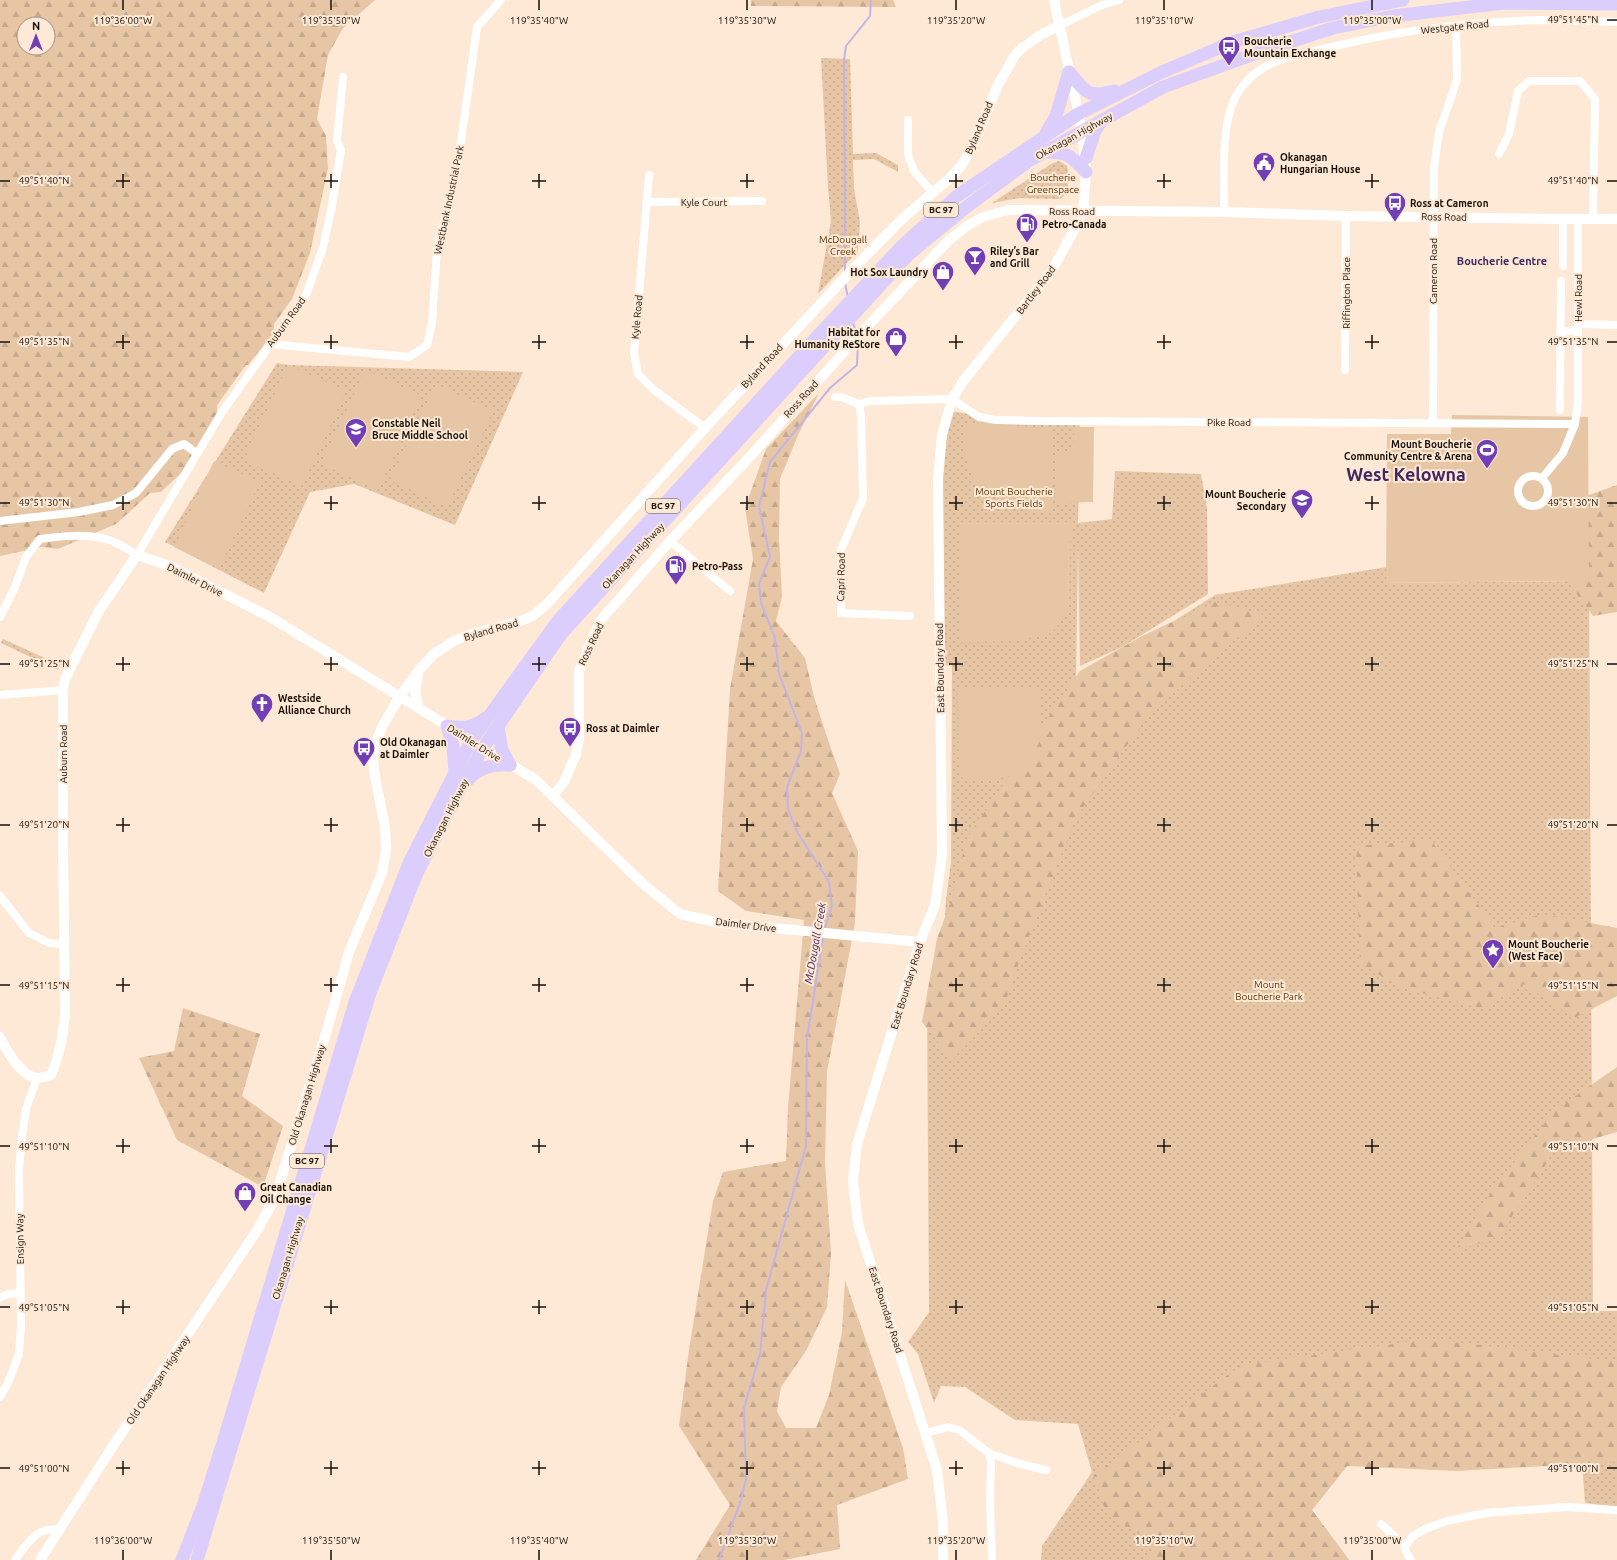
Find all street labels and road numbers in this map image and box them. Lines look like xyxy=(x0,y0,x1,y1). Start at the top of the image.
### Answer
street label: Westgate Road xyxy=(1420,18,1490,36)
street label: Byland Road xyxy=(963,100,995,156)
street label: Okanagan Highway xyxy=(1034,110,1115,162)
street label: Westbank Industrial Park xyxy=(432,144,466,256)
street label: Kyle Court xyxy=(681,197,727,208)
road number: BC 97 xyxy=(924,203,958,217)
street label: Ross Road xyxy=(1049,206,1095,217)
street label: Ross Road xyxy=(1421,211,1467,223)
street label: Cameron Road xyxy=(1428,238,1439,304)
street label: Riffington Place xyxy=(1341,257,1352,329)
street label: Bartley Road xyxy=(1014,264,1058,316)
street label: Hewl Road xyxy=(1573,274,1584,322)
street label: Kyle Road xyxy=(630,294,644,340)
street label: Auburn Road xyxy=(264,295,308,349)
street label: Byland Road xyxy=(739,342,785,390)
street label: Ross Road xyxy=(781,378,821,420)
street label: Pike Road xyxy=(1207,417,1251,428)
road number: BC 97 xyxy=(646,499,680,513)
street label: Okanagan Highway xyxy=(600,521,667,591)
street label: Capri Road xyxy=(835,552,847,601)
street label: Daimler Drive xyxy=(165,561,225,599)
street label: Byland Road xyxy=(463,617,519,643)
street label: Ross Road xyxy=(576,621,606,667)
street label: East Boundary Road xyxy=(934,623,946,713)
street label: Daimler Drive xyxy=(445,722,503,764)
street label: Auburn Road xyxy=(58,725,69,783)
street label: Okanagan Highway xyxy=(422,777,471,859)
street label: Daimler Drive xyxy=(715,916,777,934)
street label: East Boundary Road xyxy=(889,941,925,1031)
street label: Old Okanagan Highway xyxy=(286,1043,328,1147)
road number: BC 97 xyxy=(290,1154,324,1168)
street label: Ensign Way xyxy=(14,1213,26,1265)
street label: Okanagan Highway xyxy=(270,1215,306,1301)
street label: East Boundary Road xyxy=(867,1265,905,1355)
street label: Old Okanagan Highway xyxy=(124,1333,192,1426)

